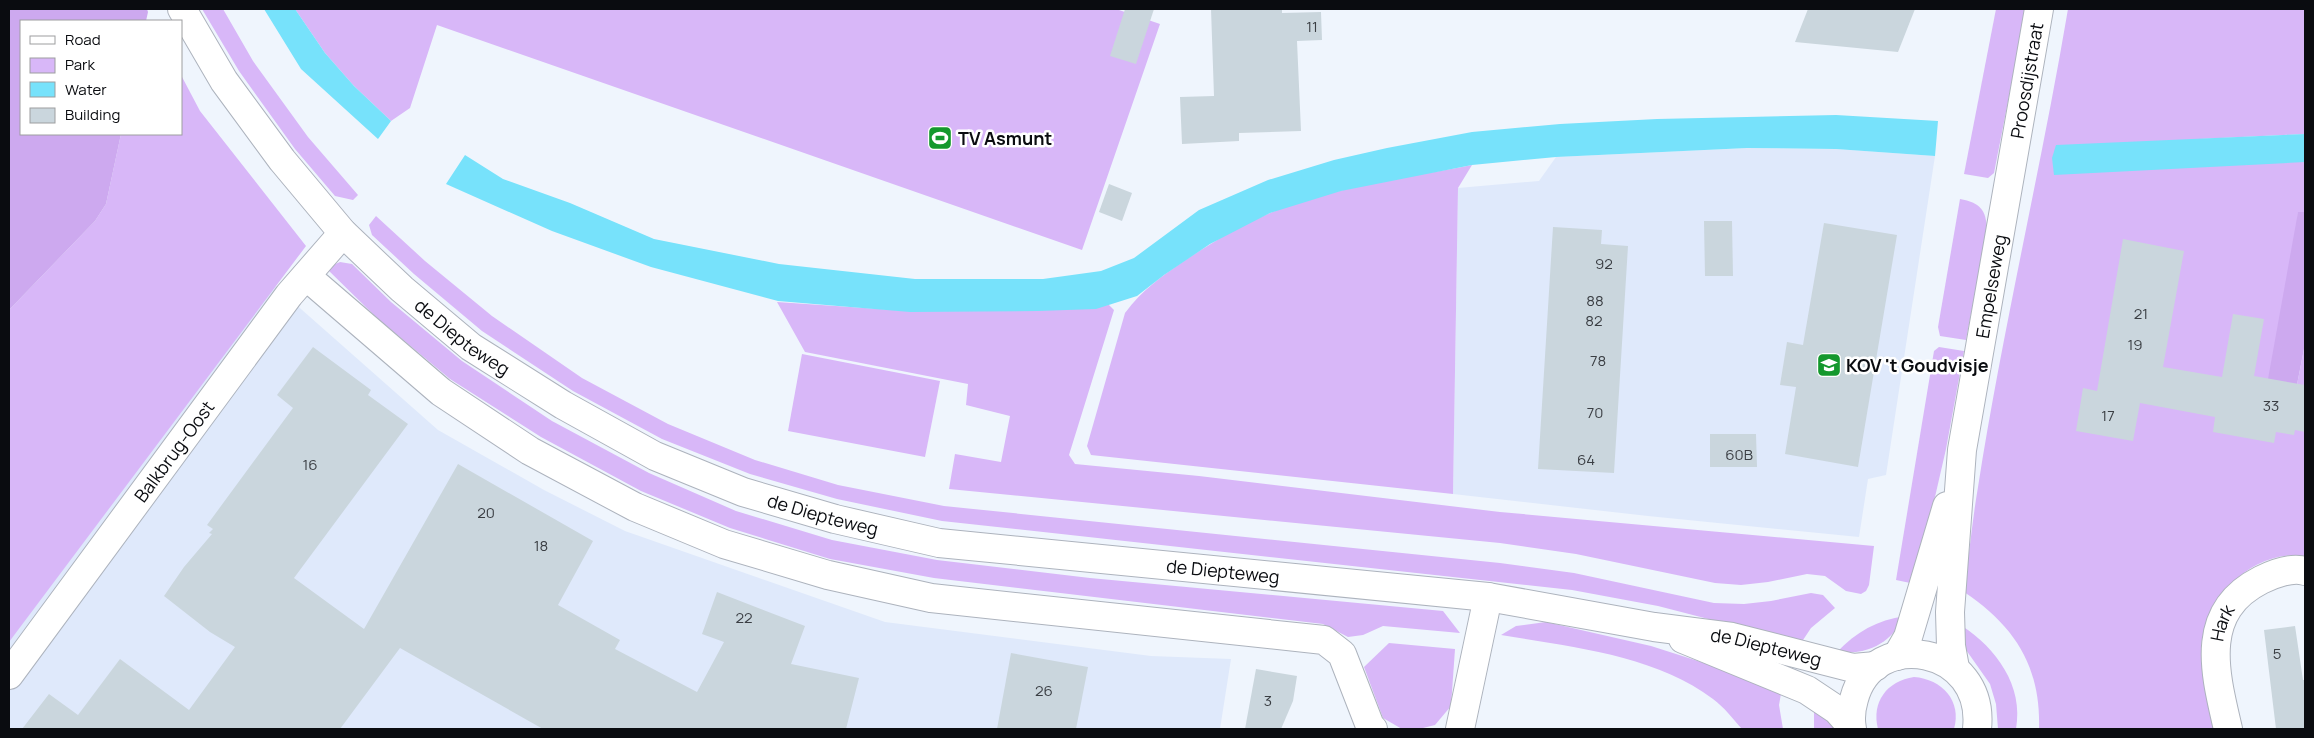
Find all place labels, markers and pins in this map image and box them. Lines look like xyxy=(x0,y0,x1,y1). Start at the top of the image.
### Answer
sports icon: TV Asmunt xyxy=(927,125,953,151)
place label: TV Asmunt xyxy=(958,126,1052,150)
school or university icon: KOV 't Goudvisje xyxy=(1816,352,1842,378)
place label: KOV 't Goudvisje xyxy=(1846,353,1989,377)

